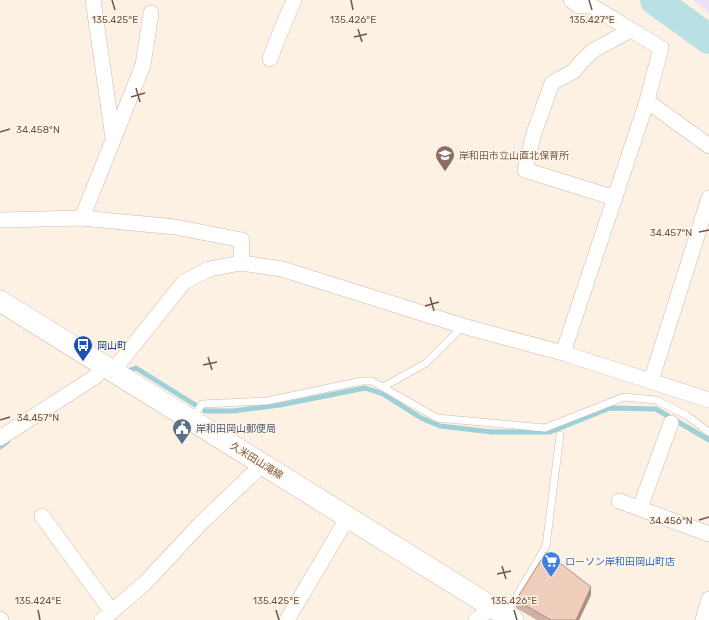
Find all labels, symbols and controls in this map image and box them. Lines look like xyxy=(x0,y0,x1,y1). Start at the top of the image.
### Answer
text: 135.425°E xyxy=(92,14,138,26)
text: 135.426°E xyxy=(330,14,376,26)
text: 135.427°E xyxy=(569,14,615,26)
text: 34.458°N xyxy=(16,124,60,136)
school or university icon: 岸和田市立山直北保育所 xyxy=(434,144,456,172)
place label: 岸和田市立山直北保育所 xyxy=(459,150,569,162)
text: 34.457°N xyxy=(650,227,692,239)
bus stop icon: 岡山町 xyxy=(72,334,94,362)
place label: 岡山町 xyxy=(97,340,127,352)
text: 34.457°N xyxy=(17,412,59,424)
public building icon: 岸和田岡山郵便局 xyxy=(171,417,193,445)
place label: 岸和田岡山郵便局 xyxy=(196,423,276,435)
street label: 久米田山滝線 xyxy=(228,440,285,482)
text: 34.456°N xyxy=(649,515,693,527)
supermarket icon: ローソン岸和田岡山町店 xyxy=(540,550,562,578)
place label: ローソン岸和田岡山町店 xyxy=(565,556,675,568)
text: 135.424°E xyxy=(15,595,61,607)
text: 135.425°E xyxy=(253,595,299,607)
text: 135.426°E xyxy=(491,595,537,607)

